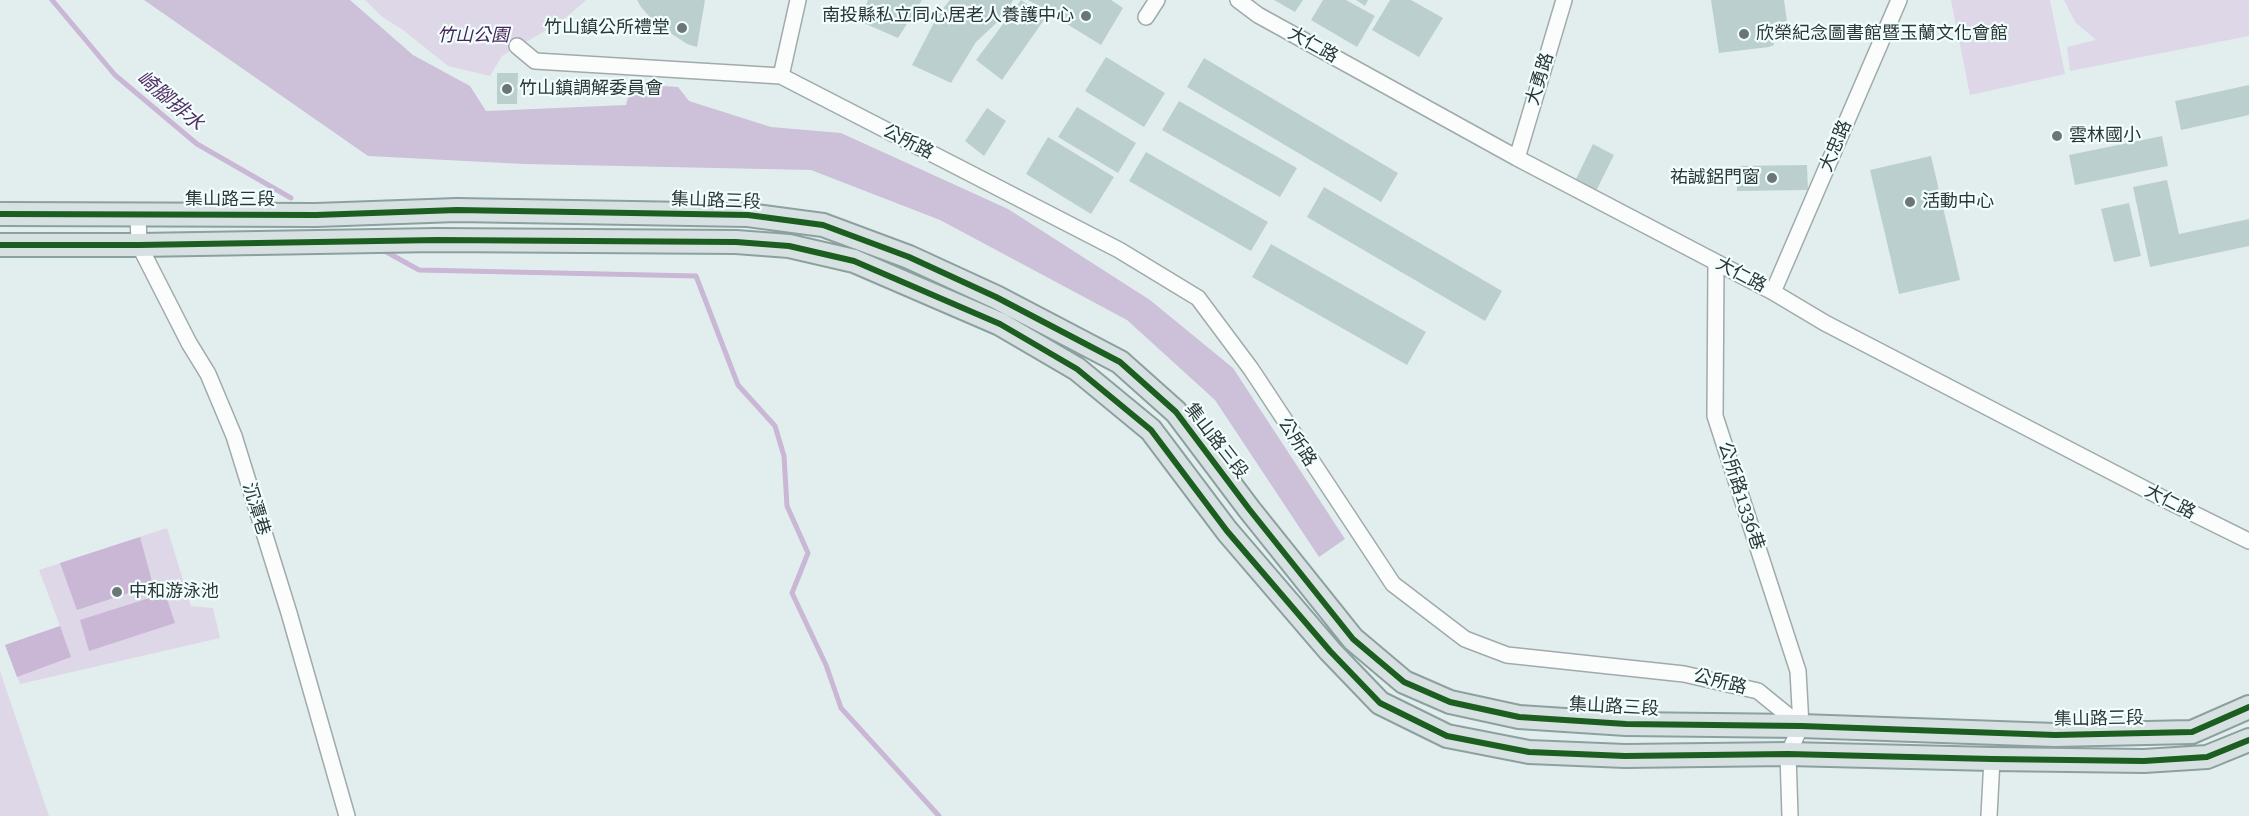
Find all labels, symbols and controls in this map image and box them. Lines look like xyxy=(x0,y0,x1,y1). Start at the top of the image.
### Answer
place label: 南投縣私立同心居老人養護中心 xyxy=(822,5,1074,27)
marker: 南投縣私立同心居老人養護中心 xyxy=(1079,9,1093,23)
place label: 竹山鎮公所禮堂 xyxy=(544,17,670,39)
marker: 竹山鎮公所禮堂 xyxy=(675,21,689,35)
street label: 大仁路 xyxy=(1284,22,1342,68)
place label: 欣榮紀念圖書館暨玉蘭文化會館 xyxy=(1756,23,2008,45)
park label: 竹山公園 xyxy=(437,25,509,47)
marker: 欣榮紀念圖書館暨玉蘭文化會館 xyxy=(1737,27,1751,41)
street label: 大勇路 xyxy=(1522,50,1558,108)
water label: 崎腳排水 xyxy=(132,66,208,136)
place label: 竹山鎮調解委員會 xyxy=(519,78,663,100)
marker: 竹山鎮調解委員會 xyxy=(500,82,514,96)
street label: 大忠路 xyxy=(1816,117,1856,175)
street label: 公所路 xyxy=(879,120,937,164)
place label: 雲林國小 xyxy=(2069,125,2141,147)
marker: 雲林國小 xyxy=(2050,129,2064,143)
place label: 祐誠鋁門窗 xyxy=(1670,167,1760,189)
marker: 祐誠鋁門窗 xyxy=(1765,171,1779,185)
street label: 集山路三段 xyxy=(185,189,275,211)
street label: 集山路三段 xyxy=(671,189,761,213)
place label: 活動中心 xyxy=(1922,191,1994,213)
marker: 活動中心 xyxy=(1903,195,1917,209)
street label: 大仁路 xyxy=(1712,253,1770,297)
street label: 集山路三段 xyxy=(1180,399,1252,483)
street label: 公所路 xyxy=(1273,413,1321,471)
street label: 公所路1336巷 xyxy=(1713,439,1769,553)
street label: 沉潭巷 xyxy=(238,480,274,538)
street label: 大仁路 xyxy=(2141,480,2199,524)
place label: 中和游泳池 xyxy=(129,581,219,603)
marker: 中和游泳池 xyxy=(110,585,124,599)
street label: 公所路 xyxy=(1691,665,1749,699)
street label: 集山路三段 xyxy=(1568,694,1660,720)
street label: 集山路三段 xyxy=(2054,707,2144,731)

